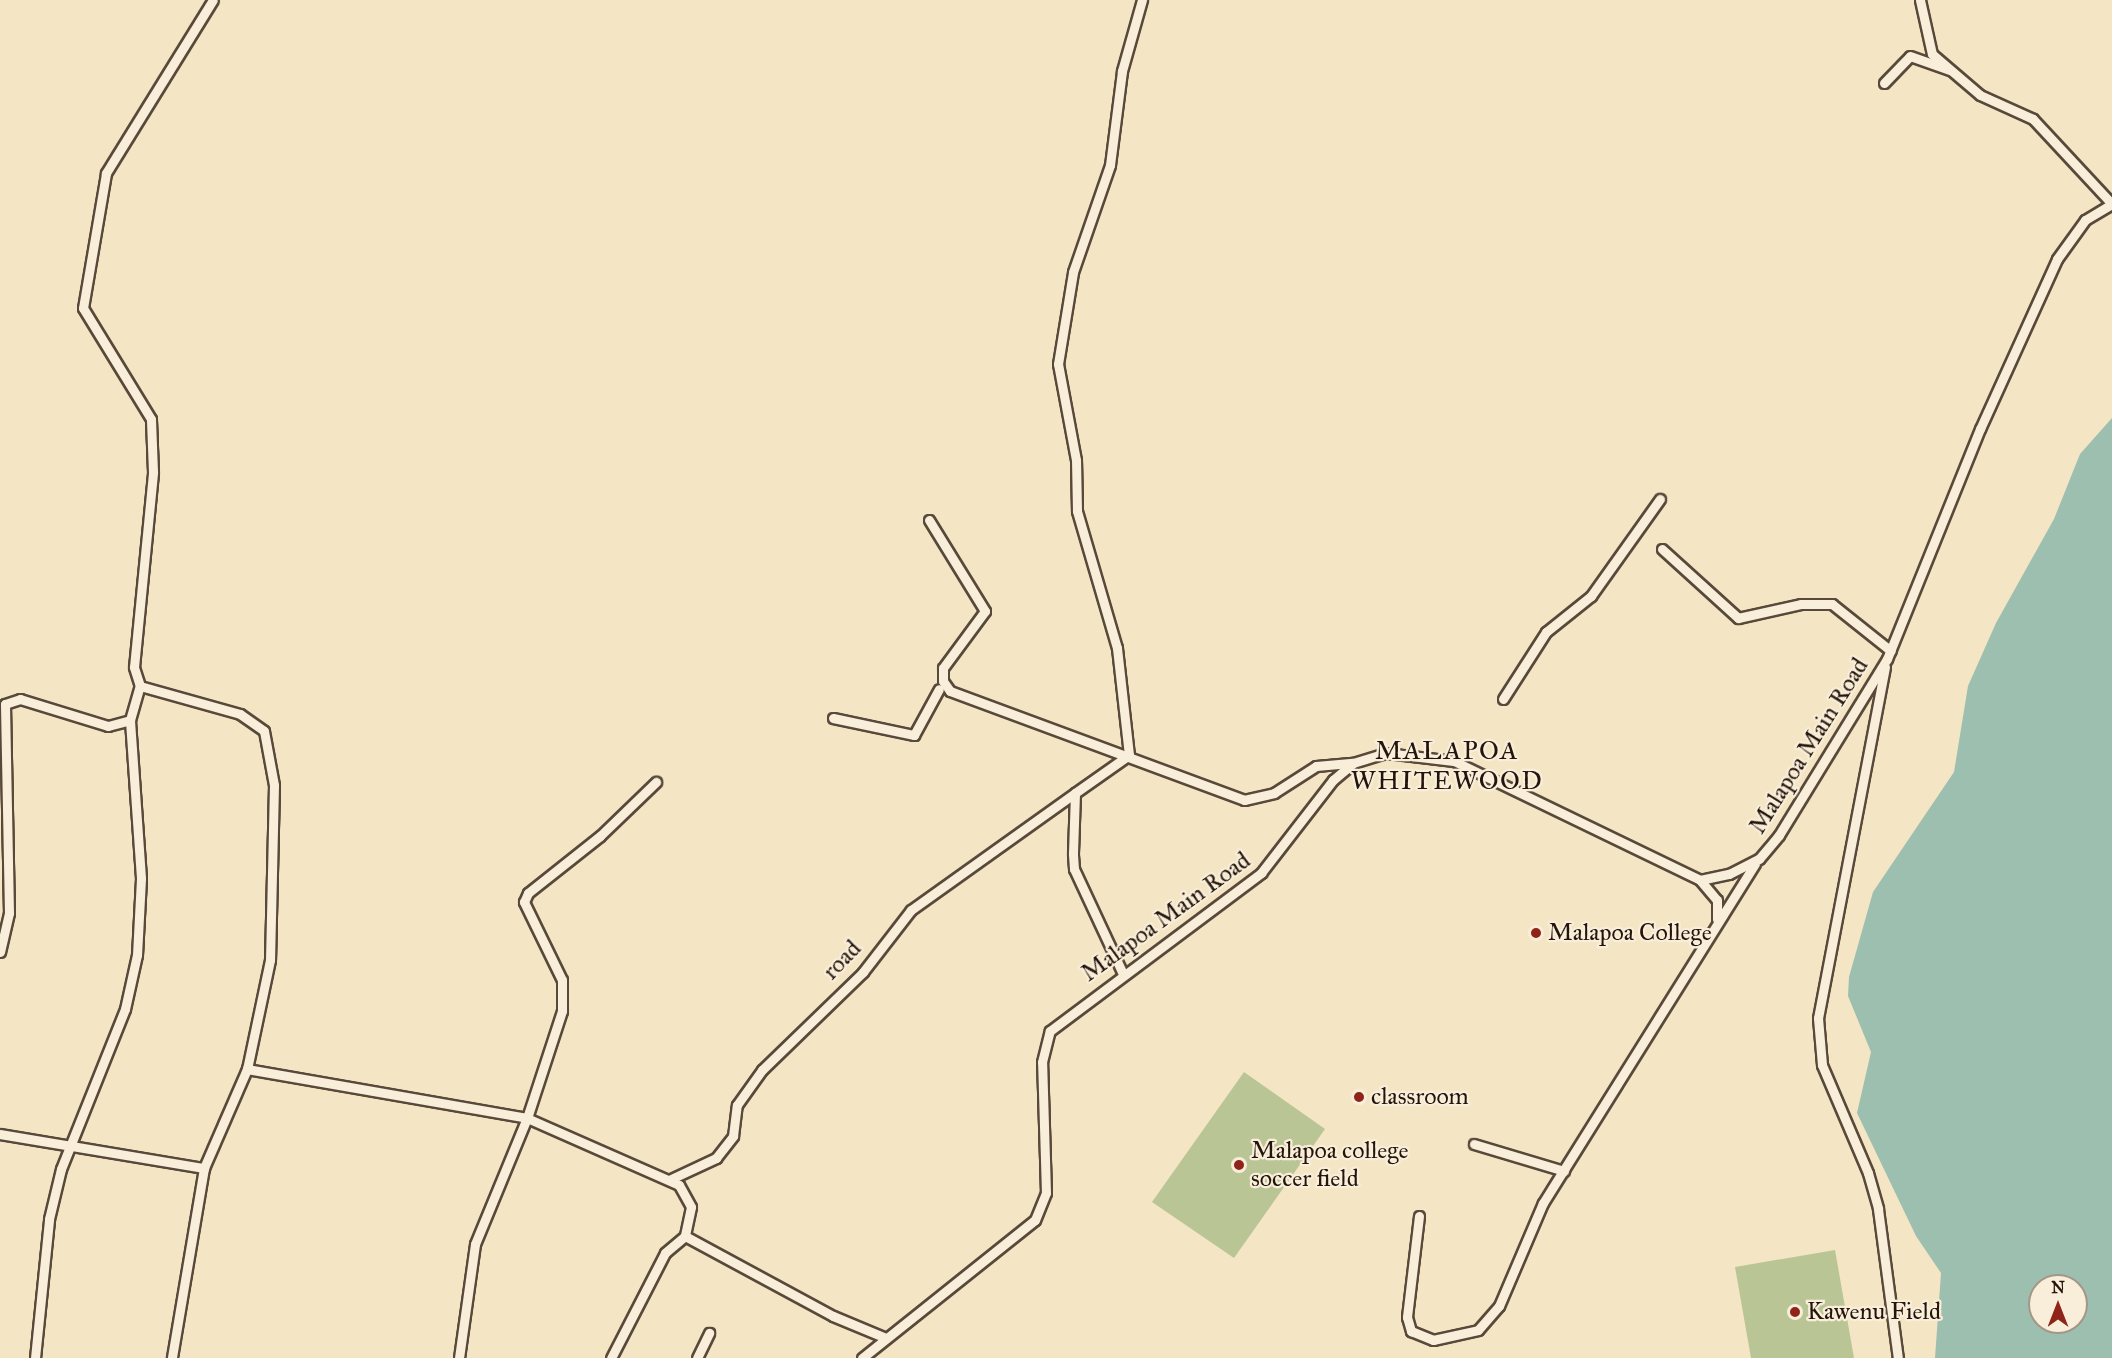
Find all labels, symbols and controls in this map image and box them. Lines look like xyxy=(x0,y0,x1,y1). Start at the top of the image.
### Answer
street label: Malapoa Main Road xyxy=(1743,653,1875,839)
district label: MALAPOA WHITEWOOD xyxy=(1351,735,1543,796)
street label: Malapoa Main Road xyxy=(1076,846,1256,988)
place label: Malapoa College xyxy=(1548,919,1712,947)
marker: Malapoa College xyxy=(1529,926,1543,940)
street label: road xyxy=(817,934,867,986)
place label: classroom xyxy=(1371,1083,1469,1111)
marker: classroom xyxy=(1352,1090,1366,1104)
place label: Malapoa college soccer field xyxy=(1251,1137,1408,1193)
marker: Malapoa college soccer field xyxy=(1232,1158,1246,1172)
north arrow xyxy=(2028,1274,2088,1334)
text: N xyxy=(2051,1278,2065,1297)
place label: Kawenu Field xyxy=(1807,1298,1941,1326)
marker: Kawenu Field xyxy=(1788,1305,1802,1319)

